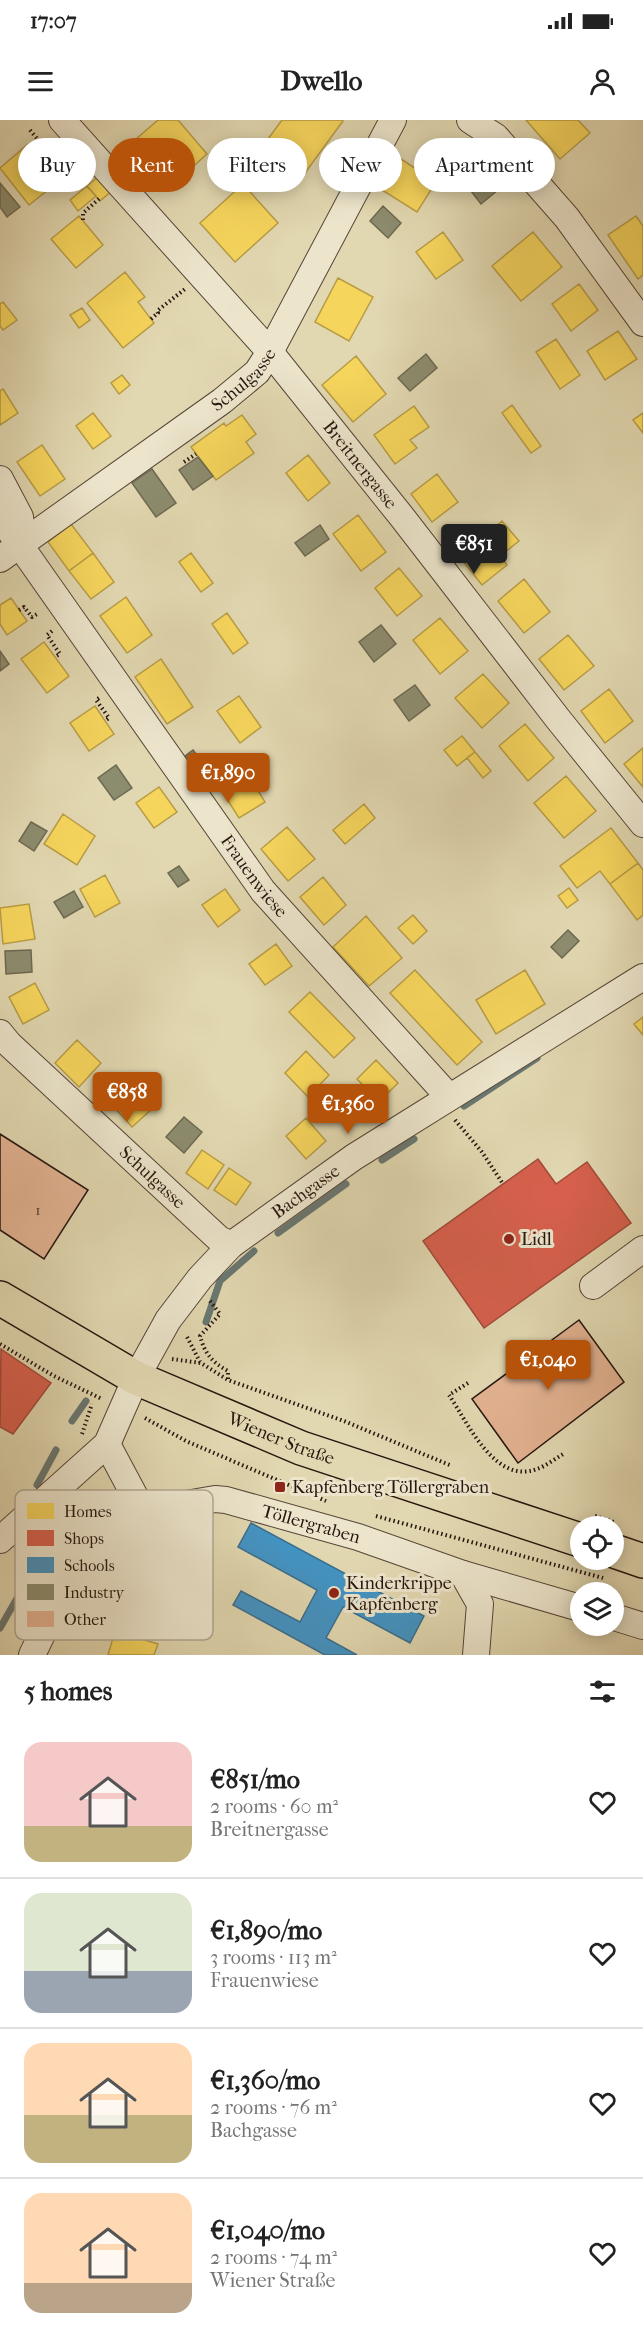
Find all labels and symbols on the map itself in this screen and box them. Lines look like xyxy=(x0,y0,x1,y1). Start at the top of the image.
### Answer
street label: Schulgasse xyxy=(208,344,281,416)
street label: Breitnergasse xyxy=(318,417,401,513)
pin: €851 xyxy=(438,524,510,575)
pin: €1,890 xyxy=(179,753,277,804)
street label: Frauenwiese xyxy=(216,831,292,922)
pin: €858 xyxy=(91,1072,163,1123)
pin: €1,360 xyxy=(299,1084,397,1135)
street label: Schulgasse xyxy=(115,1142,190,1213)
street label: Bachgasse xyxy=(268,1161,344,1223)
house number: 1 xyxy=(35,1201,41,1219)
place label: Lidl xyxy=(521,1229,552,1250)
marker: Lidl xyxy=(502,1232,516,1246)
pin: €1,040 xyxy=(499,1340,597,1391)
street label: Wiener Straße xyxy=(224,1408,337,1469)
place label: Kapfenberg Töllergraben xyxy=(292,1477,490,1498)
marker: Kapfenberg Töllergraben xyxy=(273,1480,287,1494)
legend xyxy=(15,1490,213,1640)
street label: Töllergraben xyxy=(259,1500,363,1548)
text: Homes xyxy=(64,1502,112,1521)
text: Shops xyxy=(64,1529,104,1548)
text: Schools xyxy=(64,1556,115,1575)
place label: Kinderkrippe Kapfenberg xyxy=(346,1573,452,1615)
text: Industry xyxy=(64,1583,125,1602)
marker: Kinderkrippe Kapfenberg xyxy=(327,1586,341,1600)
text: Other xyxy=(64,1610,106,1629)

